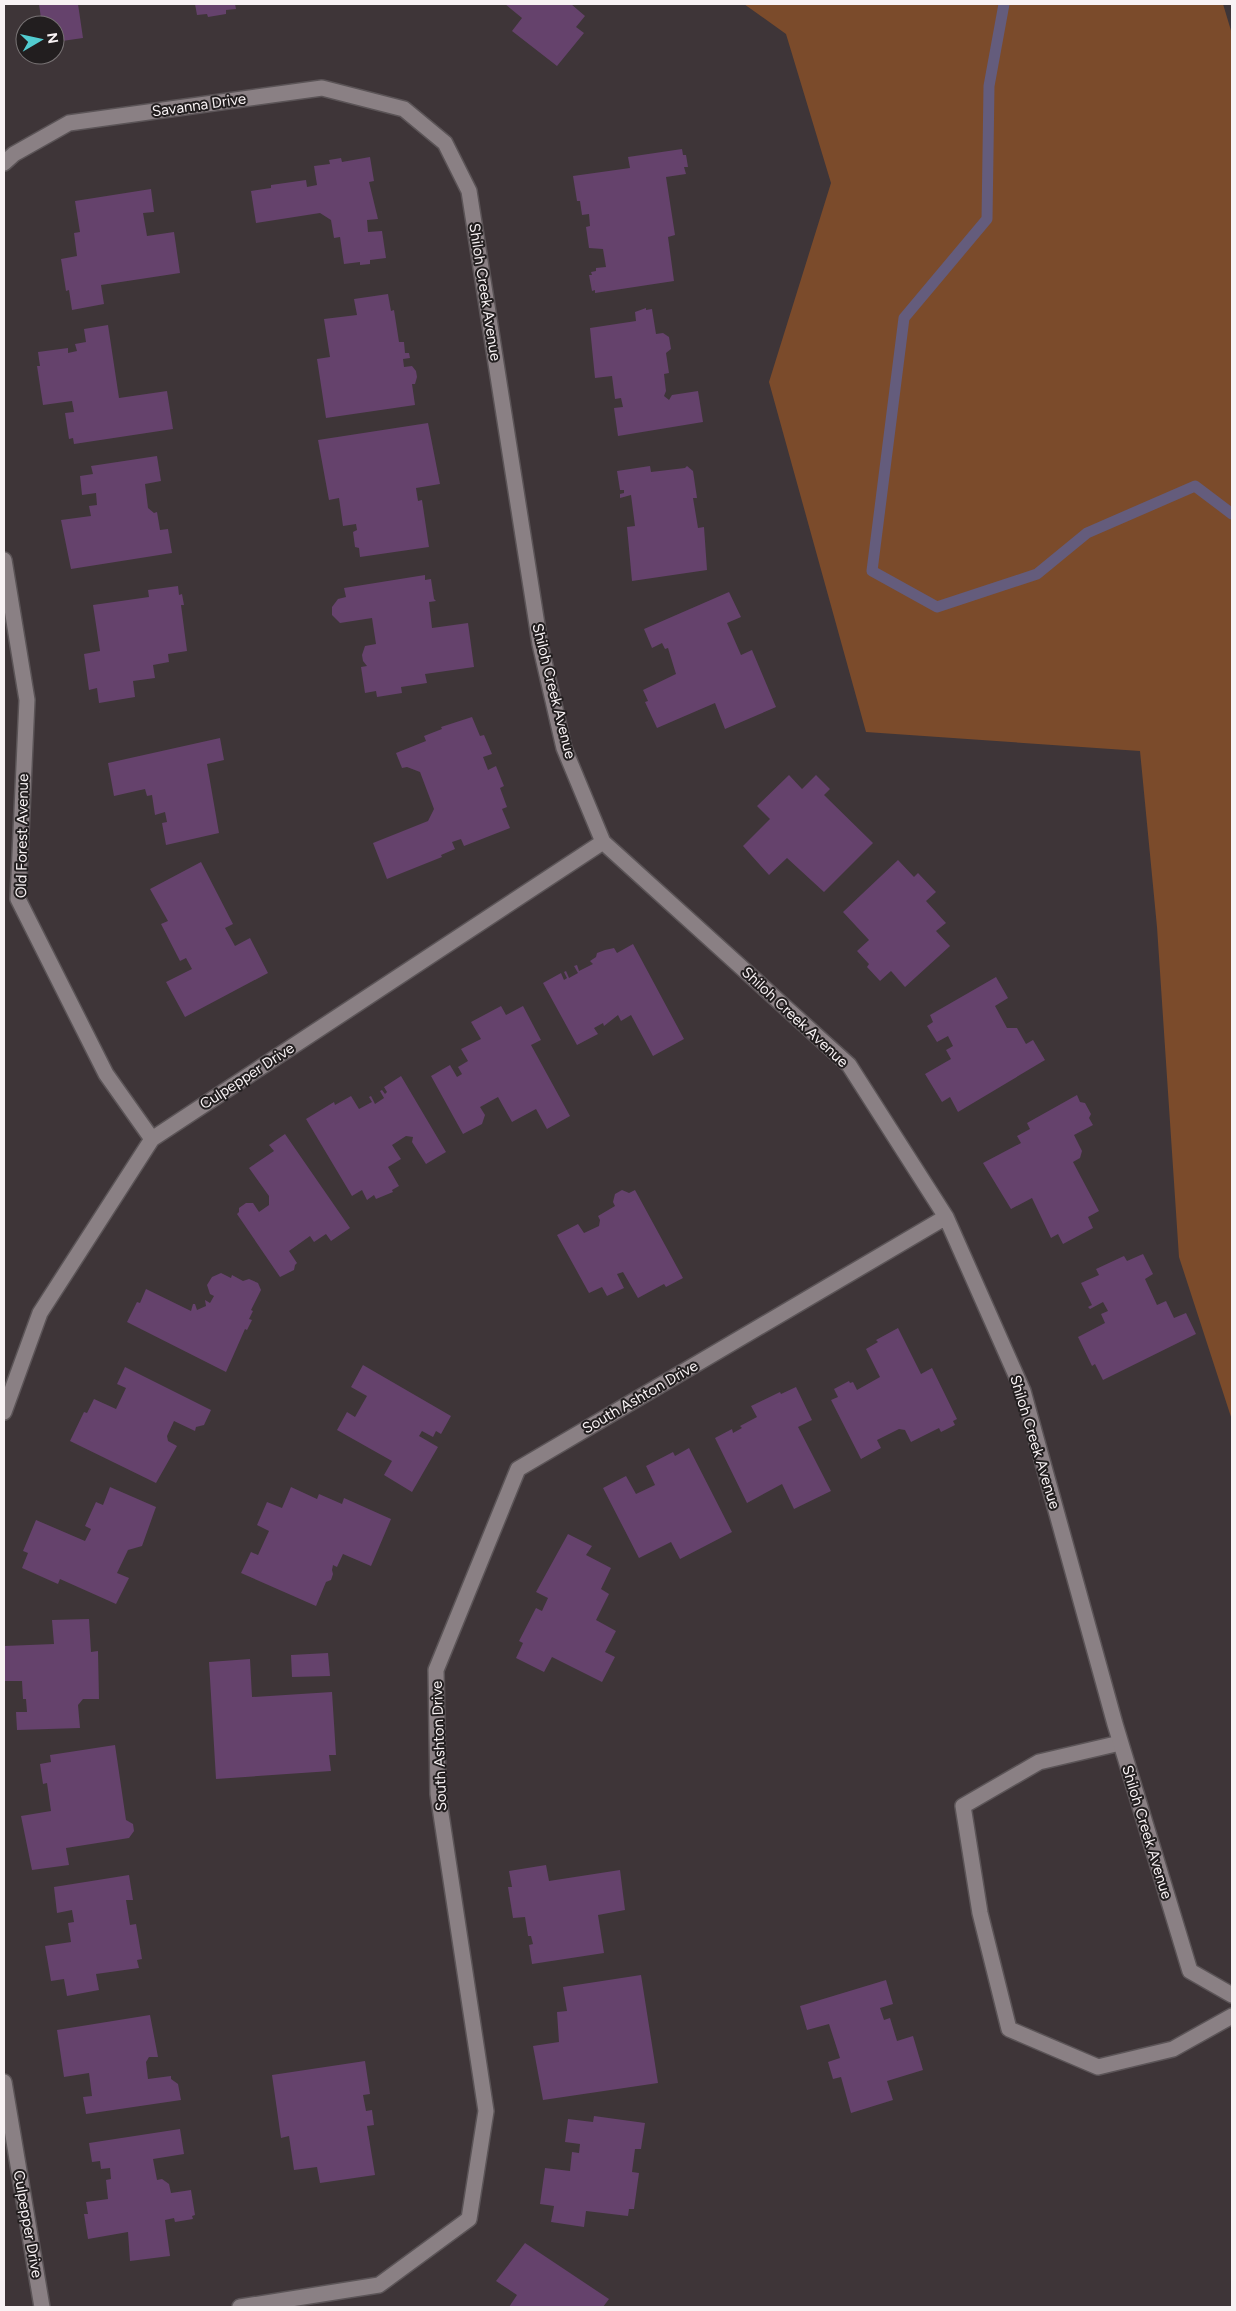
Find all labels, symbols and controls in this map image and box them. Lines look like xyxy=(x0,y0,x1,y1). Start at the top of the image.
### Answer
north arrow xyxy=(15,15,65,65)
text: N xyxy=(43,31,62,45)
street label: Savanna Drive xyxy=(151,89,247,121)
street label: Shiloh Creek Avenue xyxy=(465,222,505,362)
street label: Shiloh Creek Avenue xyxy=(528,621,580,761)
street label: Old Forest Avenue xyxy=(12,774,32,898)
street label: Shiloh Creek Avenue xyxy=(738,963,852,1071)
street label: Culpepper Drive xyxy=(196,1039,298,1113)
street label: South Ashton Drive xyxy=(579,1357,701,1437)
street label: Shiloh Creek Avenue xyxy=(1006,1373,1064,1511)
street label: South Ashton Drive xyxy=(428,1680,450,1812)
street label: Shiloh Creek Avenue xyxy=(1118,1763,1176,1901)
street label: Culpepper Drive xyxy=(10,2169,46,2279)

